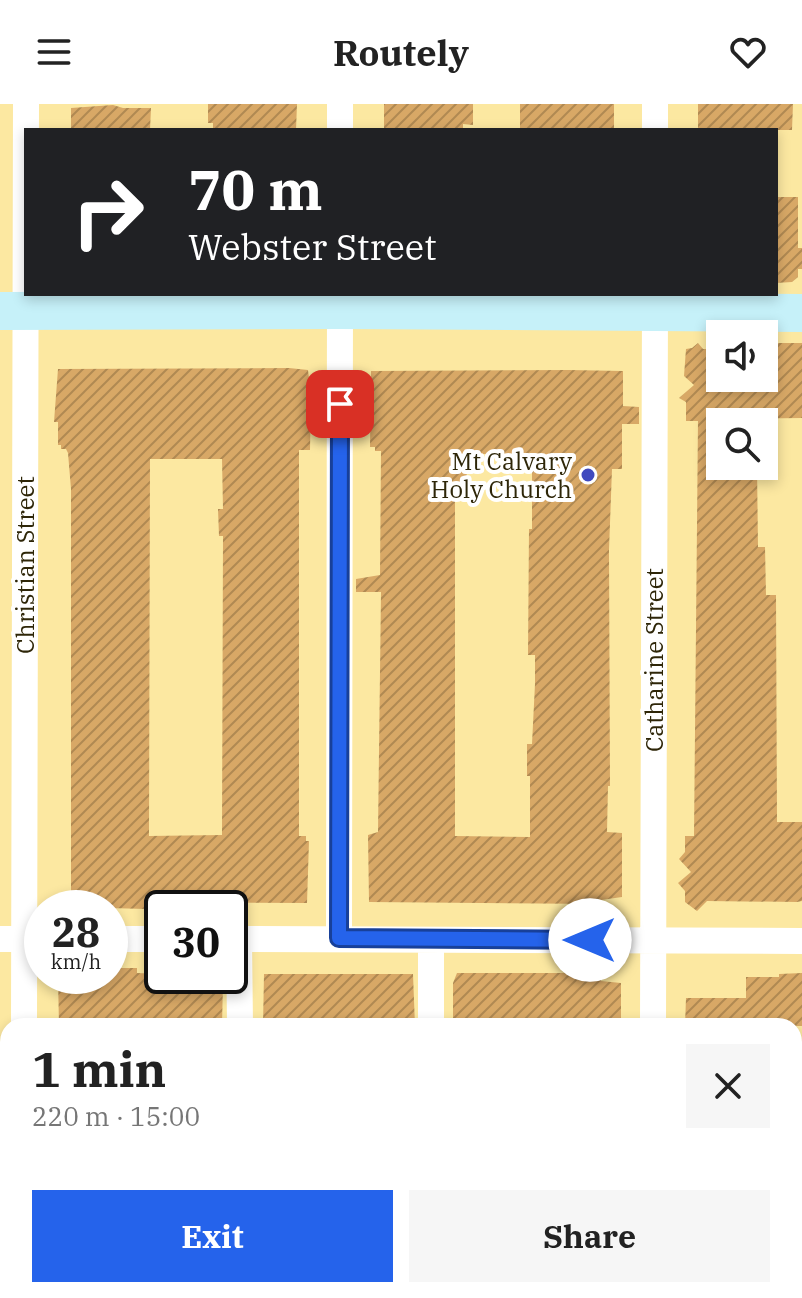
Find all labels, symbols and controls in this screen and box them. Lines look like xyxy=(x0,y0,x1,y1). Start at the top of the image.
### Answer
text: Routely xyxy=(333,29,469,76)
icon: menu xyxy=(32,30,76,74)
icon: heart xyxy=(726,30,770,74)
text: 70 m xyxy=(188,153,323,225)
icon: right xyxy=(56,160,160,264)
text: Webster Street xyxy=(188,223,437,270)
map controls xyxy=(706,320,778,480)
button: sound xyxy=(706,320,778,392)
pin xyxy=(306,370,374,438)
icon: arrive xyxy=(318,382,362,426)
button: search xyxy=(706,408,778,480)
place label: Mt Calvary Holy Church xyxy=(431,445,572,505)
marker: Mt Calvary Holy Church xyxy=(579,466,597,484)
street label: Christian Street xyxy=(9,476,41,654)
street label: Catharine Street xyxy=(638,568,670,752)
speed limit sign: 30 xyxy=(144,890,248,994)
position arrow xyxy=(548,898,632,982)
text: 28 xyxy=(52,906,100,958)
text: km/h xyxy=(51,948,101,975)
text: 1 min xyxy=(32,1038,166,1100)
button: close xyxy=(686,1044,770,1128)
text: 220 m · 15:00 xyxy=(32,1099,200,1133)
button: Exit xyxy=(32,1190,393,1282)
button: Share xyxy=(409,1190,770,1282)

